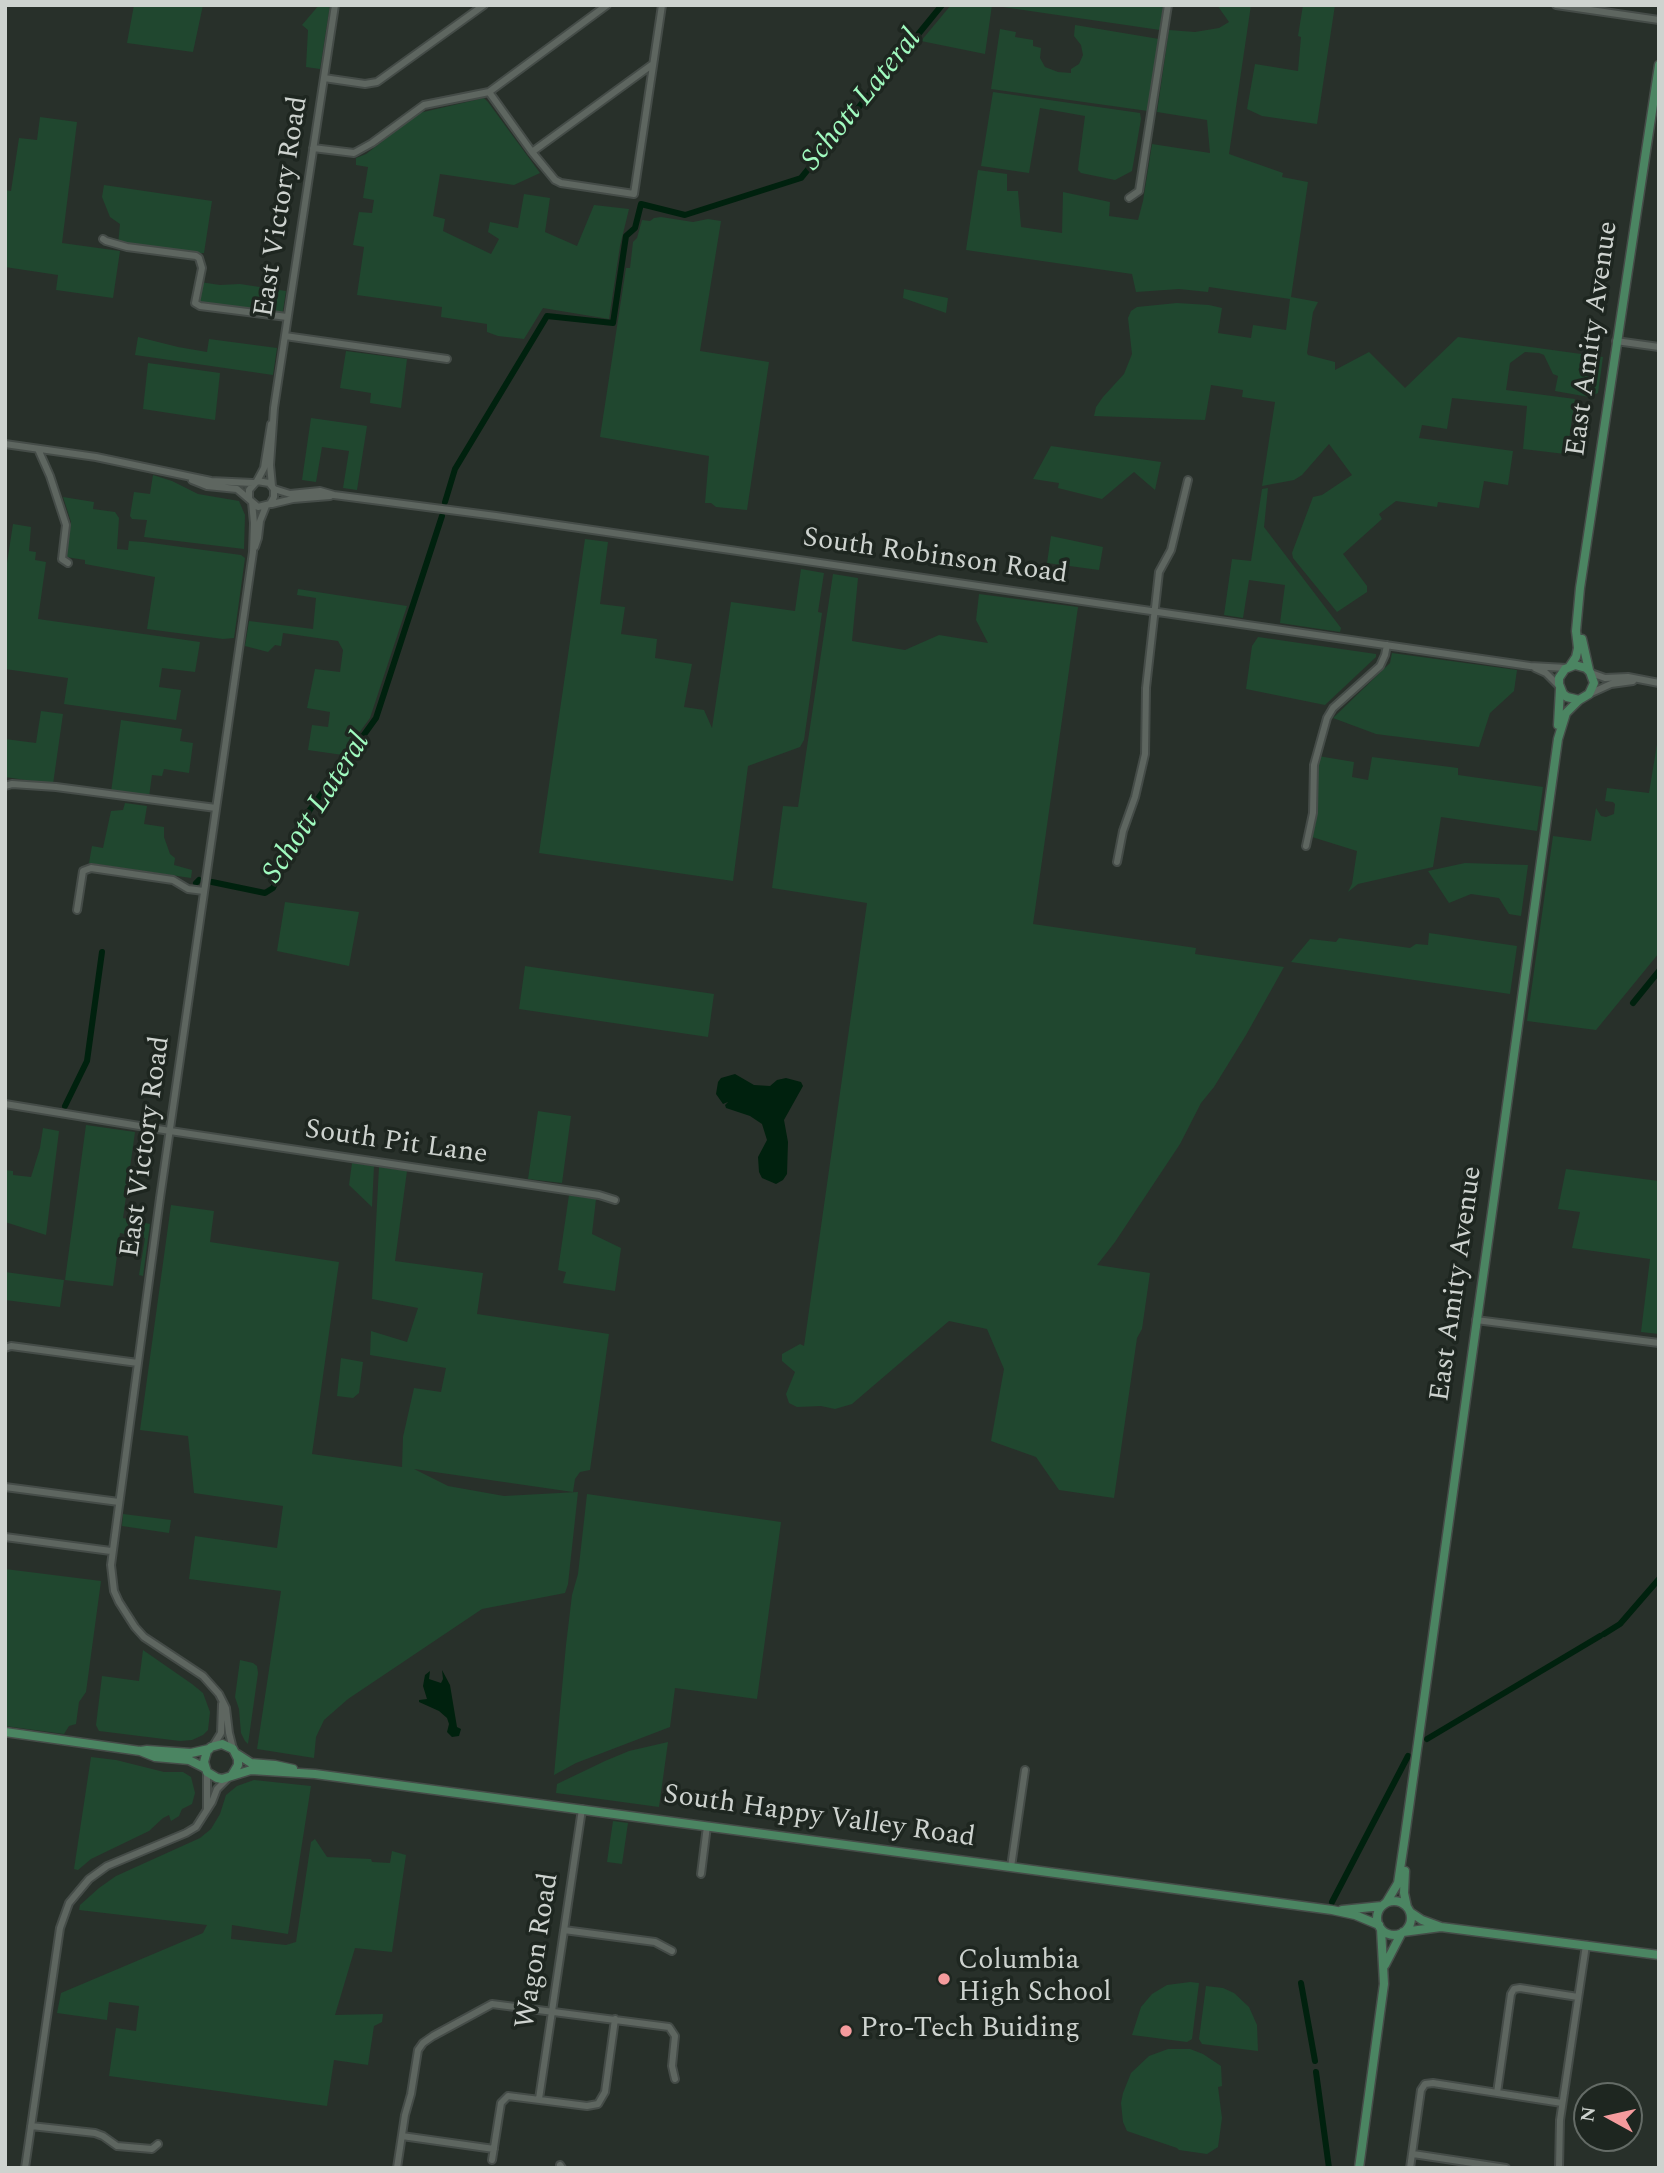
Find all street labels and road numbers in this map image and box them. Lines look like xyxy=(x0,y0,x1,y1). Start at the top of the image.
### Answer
street label: East Victory Road xyxy=(249,94,317,320)
street label: East Amity Avenue xyxy=(1561,219,1627,459)
street label: South Robinson Road xyxy=(800,523,1070,593)
street label: East Victory Road xyxy=(115,1034,179,1260)
street label: South Pit Lane xyxy=(302,1115,490,1173)
street label: East Amity Avenue xyxy=(1425,1164,1491,1404)
street label: South Happy Valley Road xyxy=(661,1779,977,1857)
street label: Wagon Road xyxy=(510,1871,568,2031)

